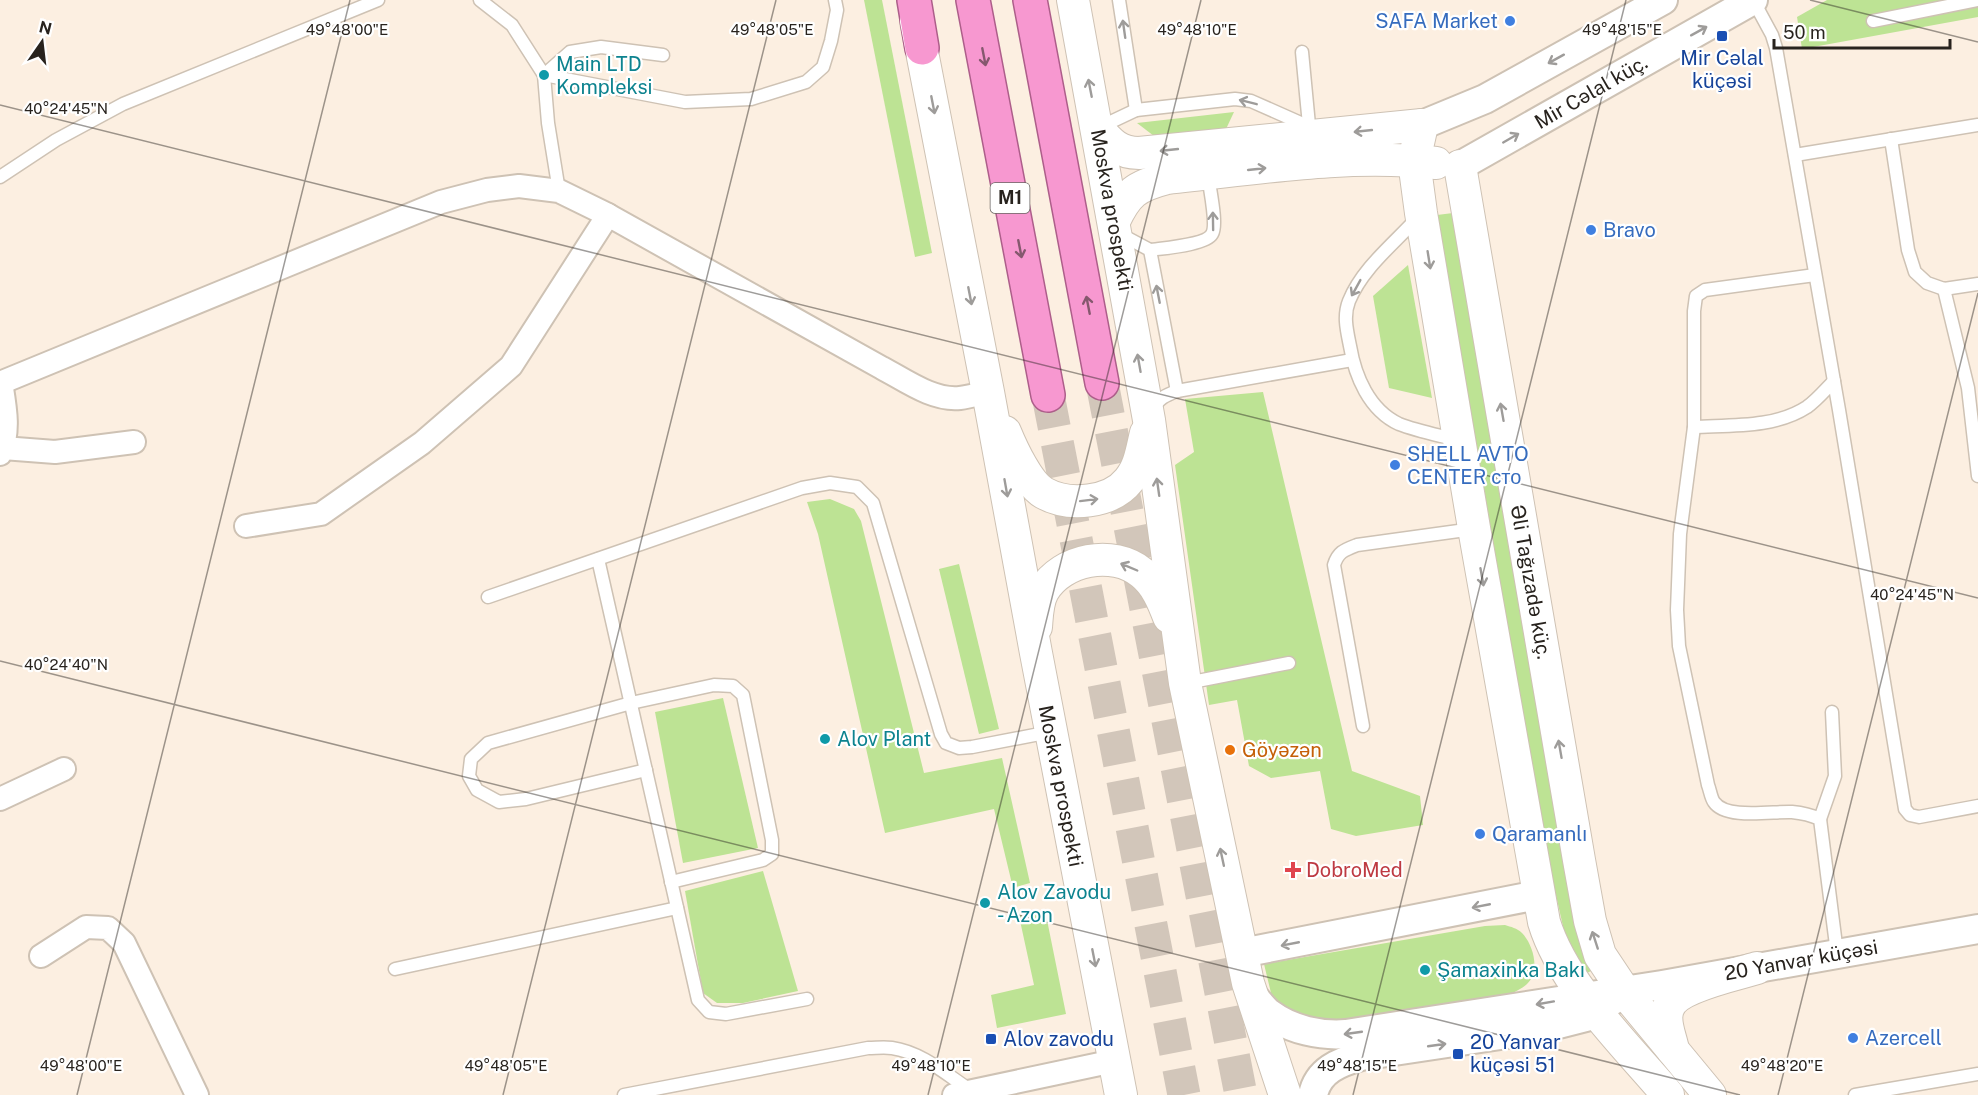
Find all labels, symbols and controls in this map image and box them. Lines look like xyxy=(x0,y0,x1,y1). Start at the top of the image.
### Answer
place label: SAFA Market xyxy=(1375,9,1498,33)
north arrow xyxy=(12,12,72,72)
scale bar xyxy=(1774,12,1950,50)
marker: SAFA Market xyxy=(1503,14,1517,28)
text: N xyxy=(37,17,54,39)
one-way arrow xyxy=(1118,20,1129,40)
text: 49°48'00"E xyxy=(306,21,388,38)
text: 49°48'05"E xyxy=(730,21,814,38)
text: 49°48'10"E xyxy=(1157,21,1237,38)
text: 49°48'15"E xyxy=(1582,21,1662,38)
text: 50 m xyxy=(1783,22,1826,43)
one-way arrow xyxy=(1690,24,1707,36)
marker: Mir Cəlal küçəsi xyxy=(1715,29,1729,43)
place label: Mir Cəlal küçəsi xyxy=(1680,46,1764,93)
one-way arrow xyxy=(979,47,990,67)
street label: Mir Cəlal küç. xyxy=(1530,50,1652,134)
place label: Main LTD Kompleksi xyxy=(556,52,653,99)
one-way arrow xyxy=(1548,54,1566,65)
marker: Main LTD Kompleksi xyxy=(537,68,551,82)
one-way arrow xyxy=(1084,79,1095,98)
one-way arrow xyxy=(928,95,939,114)
one-way arrow xyxy=(1239,95,1258,107)
text: 40°24'45"N xyxy=(24,100,108,117)
one-way arrow xyxy=(1354,126,1374,137)
street label: Moskva prospekti xyxy=(1086,127,1138,293)
one-way arrow xyxy=(1502,131,1519,143)
one-way arrow xyxy=(1160,145,1180,156)
one-way arrow xyxy=(1247,163,1266,174)
road number: M1 xyxy=(990,183,1030,213)
one-way arrow xyxy=(1207,211,1218,231)
place label: Bravo xyxy=(1603,218,1656,242)
marker: Bravo xyxy=(1584,223,1598,237)
one-way arrow xyxy=(1015,239,1026,258)
one-way arrow xyxy=(1424,250,1435,270)
one-way arrow xyxy=(1349,280,1361,297)
one-way arrow xyxy=(1152,284,1163,304)
one-way arrow xyxy=(965,286,976,306)
one-way arrow xyxy=(1082,296,1093,316)
one-way arrow xyxy=(1133,353,1144,373)
one-way arrow xyxy=(1497,402,1508,422)
place label: SHELL AVTO CENTER сто xyxy=(1407,442,1529,489)
marker: SHELL AVTO CENTER сто xyxy=(1388,458,1402,472)
one-way arrow xyxy=(1153,477,1164,497)
one-way arrow xyxy=(1000,478,1011,497)
one-way arrow xyxy=(1079,494,1098,505)
street label: Əli Tağızadə küç. xyxy=(1506,503,1556,661)
one-way arrow xyxy=(1120,561,1139,572)
one-way arrow xyxy=(1477,567,1488,586)
text: 40°24'45"N xyxy=(1870,586,1954,603)
text: 40°24'40"N xyxy=(24,656,108,673)
street label: Moskva prospekti xyxy=(1034,703,1088,869)
place label: Alov Plant xyxy=(837,727,931,751)
marker: Alov Plant xyxy=(818,732,832,746)
place label: Göyəzən xyxy=(1242,738,1322,762)
one-way arrow xyxy=(1554,739,1565,759)
marker: Göyəzən xyxy=(1223,743,1237,757)
place label: Qaramanlı xyxy=(1492,822,1587,846)
marker: Qaramanlı xyxy=(1473,827,1487,841)
one-way arrow xyxy=(1216,847,1227,867)
place label: DobroMed xyxy=(1306,858,1403,882)
marker: DobroMed xyxy=(1284,861,1302,879)
place label: Alov Zavodu - Azon xyxy=(997,880,1111,927)
marker: Alov Zavodu - Azon xyxy=(978,896,992,910)
one-way arrow xyxy=(1472,901,1491,912)
one-way arrow xyxy=(1589,931,1600,950)
street label: 20 Yanvar küçəsi xyxy=(1722,935,1880,985)
one-way arrow xyxy=(1280,939,1300,950)
one-way arrow xyxy=(1089,948,1100,967)
place label: Şamaxinka Bakı xyxy=(1437,958,1585,982)
marker: Şamaxinka Bakı xyxy=(1418,963,1432,977)
one-way arrow xyxy=(1536,998,1556,1009)
place label: Azercell xyxy=(1865,1026,1942,1050)
place label: Alov zavodu xyxy=(1003,1027,1114,1051)
one-way arrow xyxy=(1343,1028,1363,1039)
place label: 20 Yanvar küçəsi 51 xyxy=(1470,1030,1561,1077)
marker: Azercell xyxy=(1846,1031,1860,1045)
marker: Alov zavodu xyxy=(984,1032,998,1046)
one-way arrow xyxy=(1427,1039,1446,1050)
marker: 20 Yanvar küçəsi 51 xyxy=(1451,1047,1465,1061)
text: 49°48'00"E xyxy=(40,1057,122,1074)
text: 49°48'05"E xyxy=(464,1057,548,1074)
text: 49°48'10"E xyxy=(891,1057,971,1074)
text: 49°48'15"E xyxy=(1317,1057,1397,1074)
text: 49°48'20"E xyxy=(1741,1057,1823,1074)

